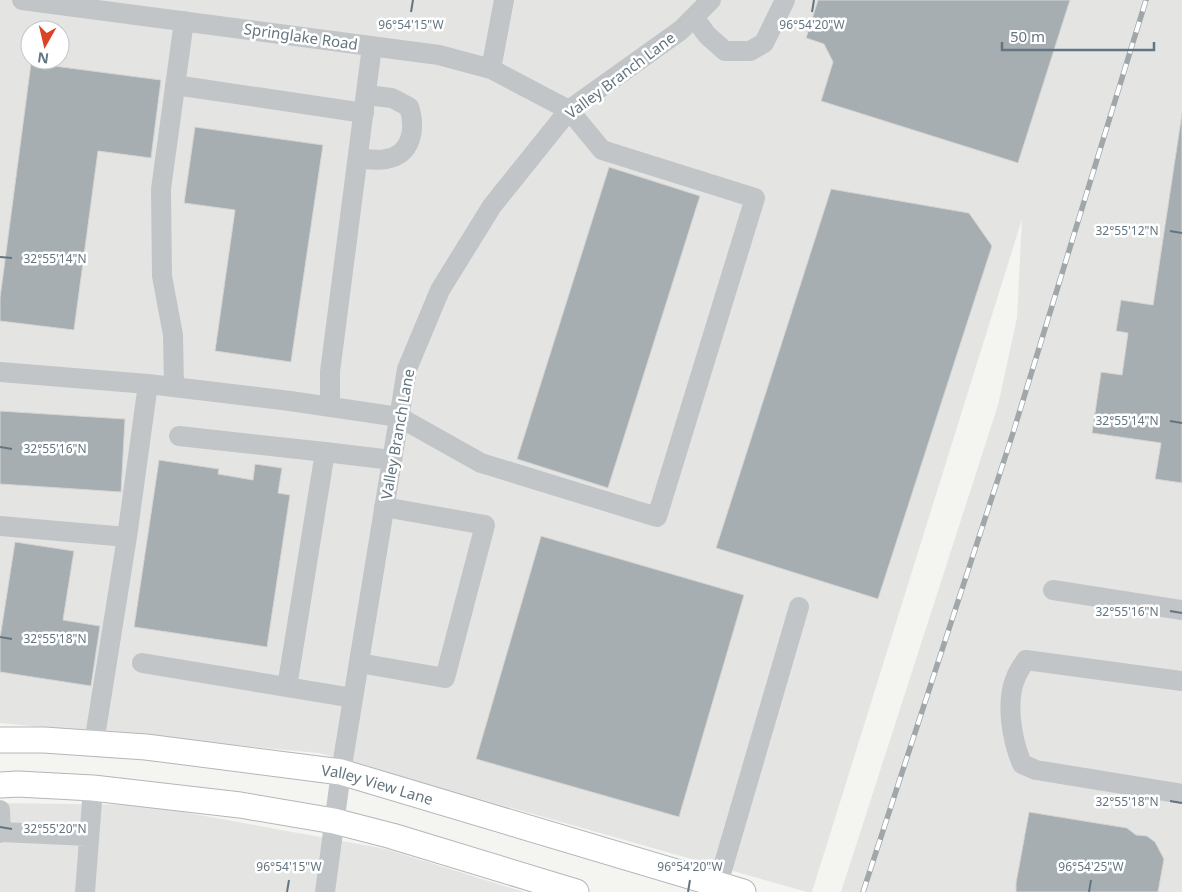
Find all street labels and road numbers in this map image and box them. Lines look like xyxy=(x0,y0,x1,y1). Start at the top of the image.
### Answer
street label: Springlake Road xyxy=(243,18,359,54)
street label: Valley Branch Lane xyxy=(561,27,679,123)
street label: Valley Branch Lane xyxy=(376,367,418,501)
street label: Valley View Lane xyxy=(320,760,436,809)

